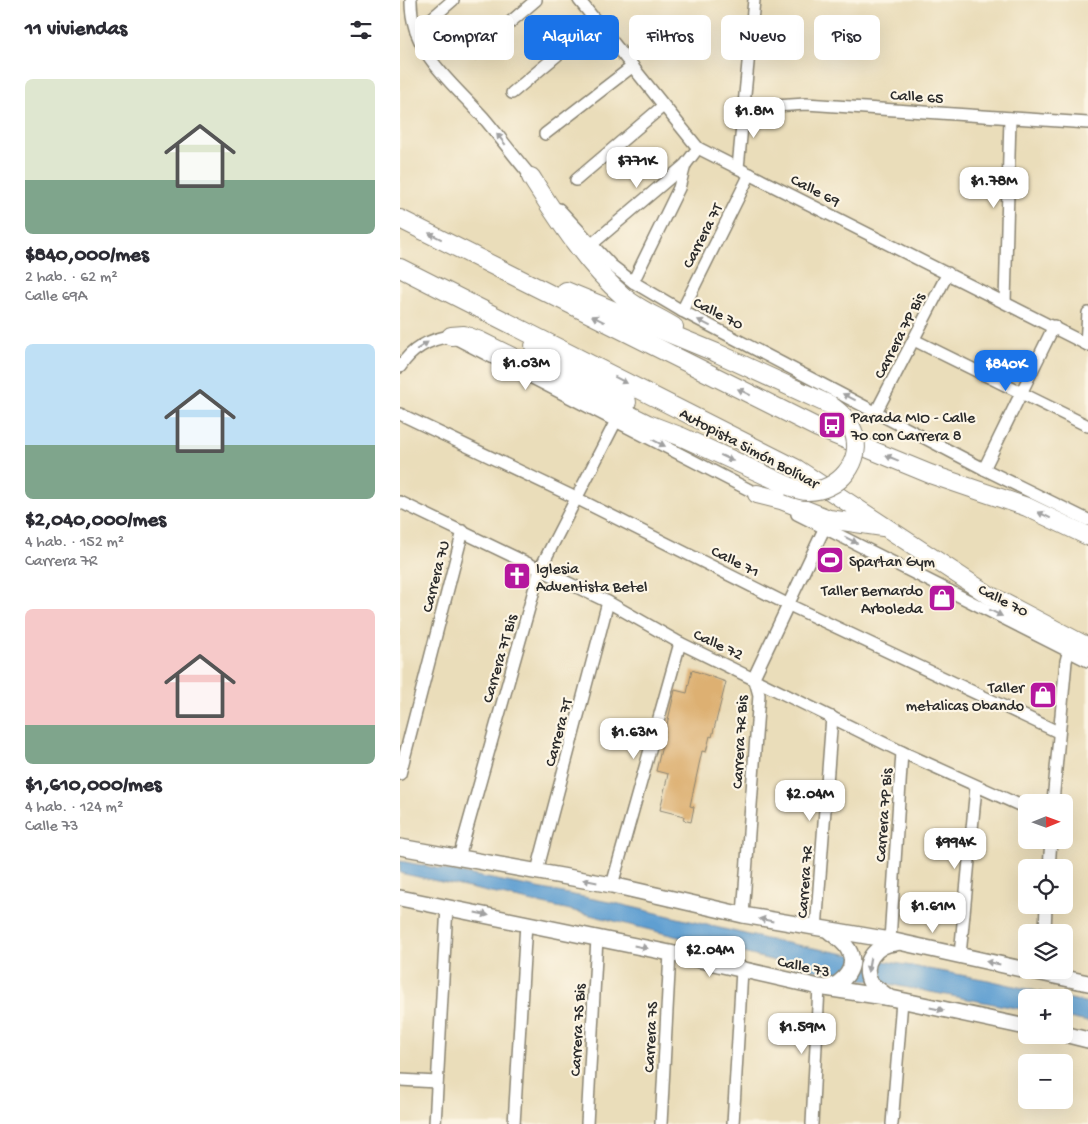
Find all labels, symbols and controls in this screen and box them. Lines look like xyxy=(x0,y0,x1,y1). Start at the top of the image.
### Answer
chip: Comprar xyxy=(415,15,514,60)
chip: Alquilar xyxy=(524,15,619,60)
chip: Filtros xyxy=(629,15,711,60)
chip: Nuevo xyxy=(721,15,804,60)
chip: Piso xyxy=(814,15,880,60)
icon: filters xyxy=(347,16,375,44)
text: 11 viviendas xyxy=(25,18,127,43)
street label: Calle 65 xyxy=(890,87,944,110)
pin: $1.8M xyxy=(719,96,789,139)
text: $1.8M xyxy=(735,103,773,122)
icon: home xyxy=(155,111,245,201)
one-way arrow xyxy=(495,133,506,146)
pin: $771K xyxy=(602,146,672,189)
text: $771K xyxy=(617,153,657,172)
pin: $1.78M xyxy=(953,166,1035,209)
street label: Calle 69 xyxy=(787,172,842,213)
text: $1.78M xyxy=(971,173,1017,192)
street label: Carrera 7T xyxy=(680,200,729,272)
one-way arrow xyxy=(428,232,442,240)
text: $840,000/mes xyxy=(25,244,149,269)
text: 2 hab. · 62 m² xyxy=(25,269,118,288)
text: Calle 69A xyxy=(25,288,87,307)
street label: Carrera 7P Bis xyxy=(871,289,931,383)
street label: Calle 70 xyxy=(689,294,746,336)
one-way arrow xyxy=(591,315,606,323)
one-way arrow xyxy=(697,319,711,327)
one-way arrow xyxy=(415,341,429,351)
pin: $1.03M xyxy=(485,348,567,391)
pin: $840K xyxy=(971,350,1041,392)
text: $1.03M xyxy=(502,355,550,374)
text: $840K xyxy=(985,356,1027,375)
icon: home xyxy=(155,376,245,466)
one-way arrow xyxy=(614,376,629,384)
one-way arrow xyxy=(737,388,751,396)
one-way arrow xyxy=(841,393,856,401)
street label: Autopista Simón Bolívar xyxy=(675,405,823,496)
bus stop icon: Parada MIO - Calle 70 con Carrera 8 xyxy=(817,410,847,440)
place label: Parada MIO - Calle 70 con Carrera 8 xyxy=(850,410,976,447)
one-way arrow xyxy=(652,439,666,447)
one-way arrow xyxy=(720,454,734,462)
one-way arrow xyxy=(885,454,899,462)
text: $2,040,000/mes xyxy=(25,509,166,534)
one-way arrow xyxy=(1037,511,1051,519)
text: 4 hab. · 152 m² xyxy=(25,534,124,553)
one-way arrow xyxy=(843,536,858,544)
street label: Carrera 7U xyxy=(419,539,455,615)
street label: Calle 71 xyxy=(707,543,762,583)
sports icon: Spartan Gym xyxy=(815,545,845,575)
text: Carrera 7R xyxy=(25,553,97,572)
place label: Spartan Gym xyxy=(849,554,936,573)
church icon: Iglesia Adventista Betel xyxy=(502,561,532,591)
place label: Iglesia Adventista Betel xyxy=(536,561,648,598)
street label: Calle 70 xyxy=(974,581,1031,623)
place label: Taller Bernardo Arboleda xyxy=(820,583,924,620)
shop icon: Taller Bernardo Arboleda xyxy=(927,583,957,613)
one-way arrow xyxy=(988,609,1003,617)
street label: Carrera 7T Bis xyxy=(480,611,523,705)
street label: Calle 72 xyxy=(690,626,746,666)
icon: home xyxy=(155,641,245,731)
place label: Taller metalicas Obando xyxy=(906,680,1025,717)
shop icon: Taller metalicas Obando xyxy=(1028,680,1058,710)
street label: Carrera 7R Bis xyxy=(730,694,753,789)
street label: Carrera 7T xyxy=(542,696,579,769)
pin: $1.63M xyxy=(593,718,675,760)
text: $1.63M xyxy=(611,724,657,743)
street label: Carrera 7P Bis xyxy=(873,767,898,863)
text: $1,610,000/mes xyxy=(25,774,161,799)
pin: $2.04M xyxy=(769,780,851,822)
text: $2.04M xyxy=(786,786,834,805)
north arrow xyxy=(1018,794,1072,849)
map controls xyxy=(1018,794,1073,1109)
text: 4 hab. · 124 m² xyxy=(25,799,123,818)
text: Calle 73 xyxy=(25,818,78,837)
pin: $994K xyxy=(920,828,990,870)
text: $994K xyxy=(935,834,975,853)
street label: Carrera 7R xyxy=(794,845,819,919)
button: locate xyxy=(1018,859,1073,914)
one-way arrow xyxy=(583,877,598,885)
pin: $1.61M xyxy=(892,892,974,934)
text: $1.61M xyxy=(911,898,955,917)
one-way arrow xyxy=(475,910,490,918)
one-way arrow xyxy=(758,915,774,923)
button: layers xyxy=(1018,924,1073,979)
pin: $2.04M xyxy=(669,936,751,978)
text: $2.04M xyxy=(686,942,734,961)
one-way arrow xyxy=(634,943,649,951)
street label: Calle 73 xyxy=(775,954,831,983)
one-way arrow xyxy=(865,958,873,974)
one-way arrow xyxy=(985,958,1001,966)
street label: Carrera 7S Bis xyxy=(568,982,591,1077)
button: + xyxy=(1018,989,1073,1044)
street label: Carrera 7S xyxy=(641,1001,664,1073)
one-way arrow xyxy=(930,1005,946,1013)
pin: $1.59M xyxy=(761,1012,843,1055)
text: $1.59M xyxy=(779,1019,825,1038)
button: − xyxy=(1018,1054,1073,1109)

